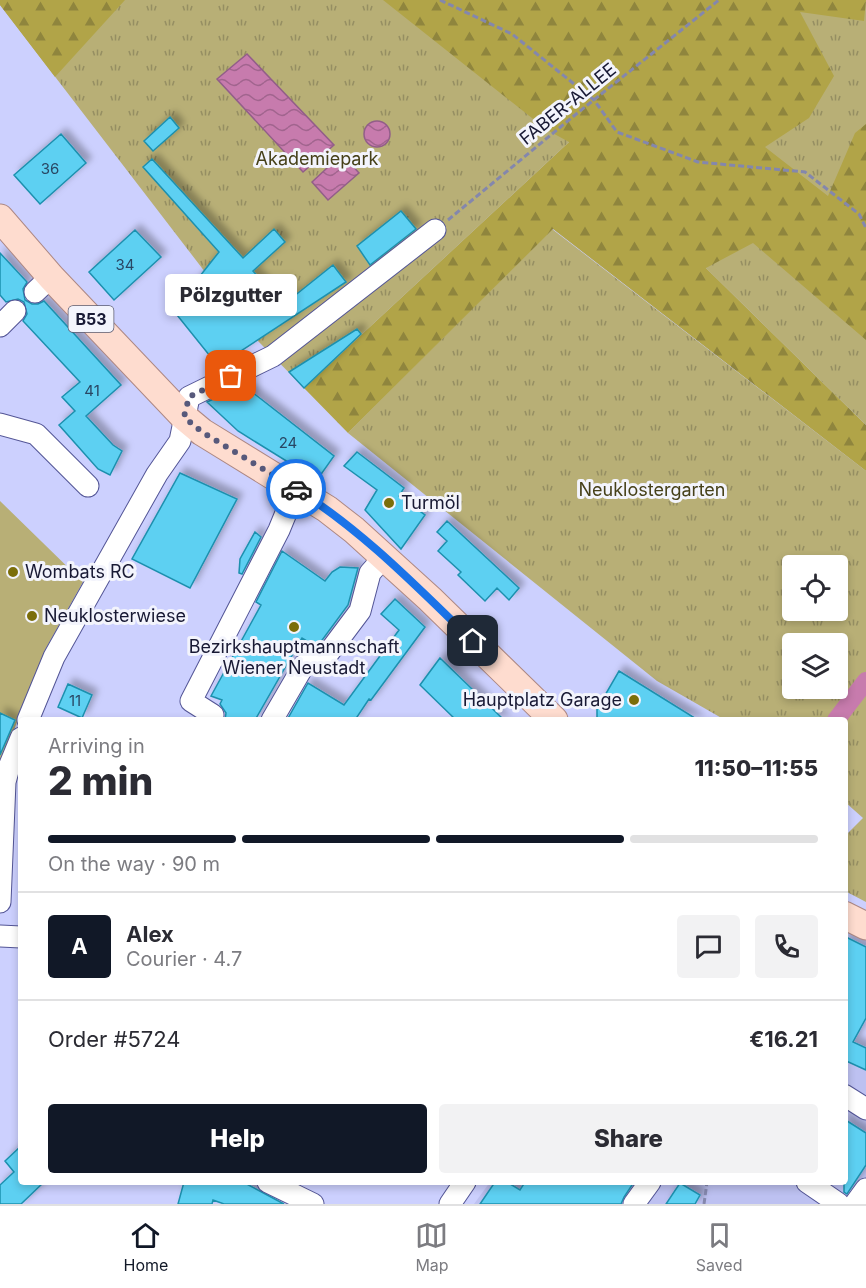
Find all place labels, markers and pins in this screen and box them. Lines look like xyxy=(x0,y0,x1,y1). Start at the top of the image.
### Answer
callout: Pölzgutter xyxy=(165,274,297,316)
pin xyxy=(205,350,256,401)
place label: Turmöl xyxy=(401,492,460,513)
marker: Turmöl xyxy=(382,496,396,510)
place label: Wombats RC xyxy=(25,561,135,582)
marker: Wombats RC xyxy=(6,565,20,579)
place label: Neuklosterwiese xyxy=(44,605,186,626)
marker: Neuklosterwiese xyxy=(25,609,39,623)
pin xyxy=(447,615,498,666)
marker: Bezirkshauptmannschaft Wiener Neustadt xyxy=(287,620,301,634)
place label: Bezirkshauptmannschaft Wiener Neustadt xyxy=(189,636,399,678)
place label: Hauptplatz Garage xyxy=(463,689,622,710)
marker: Hauptplatz Garage xyxy=(627,693,641,707)

